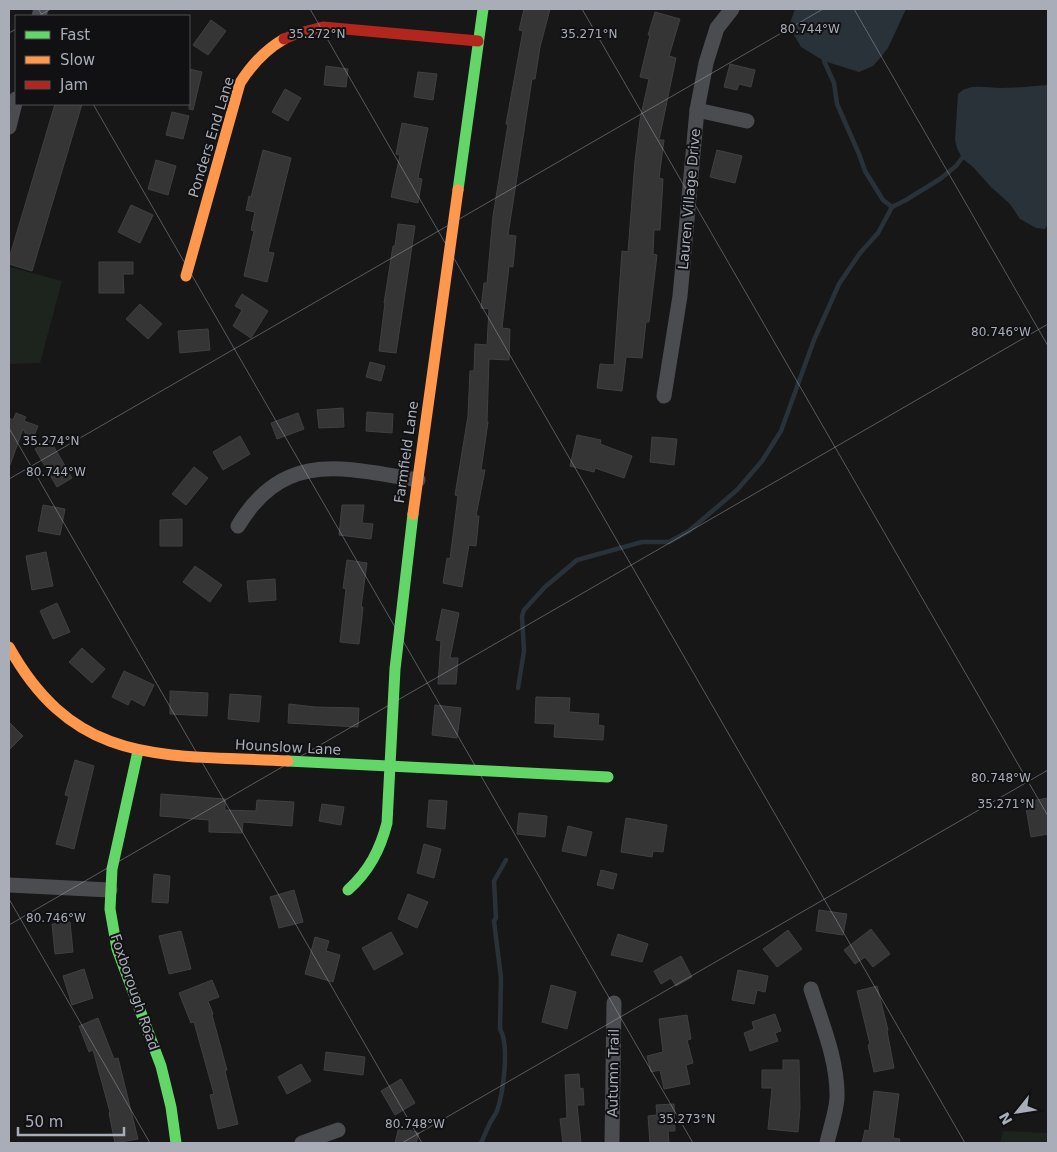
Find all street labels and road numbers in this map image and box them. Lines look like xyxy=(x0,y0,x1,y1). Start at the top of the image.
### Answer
street label: Ponders End Lane xyxy=(185,75,237,199)
street label: Lauren Village Drive xyxy=(675,128,703,270)
street label: Farmfield Lane xyxy=(391,400,421,504)
street label: Hounslow Lane xyxy=(234,736,342,758)
street label: Foxborough Road xyxy=(108,932,162,1052)
street label: Autumn Trail xyxy=(604,1029,622,1117)

